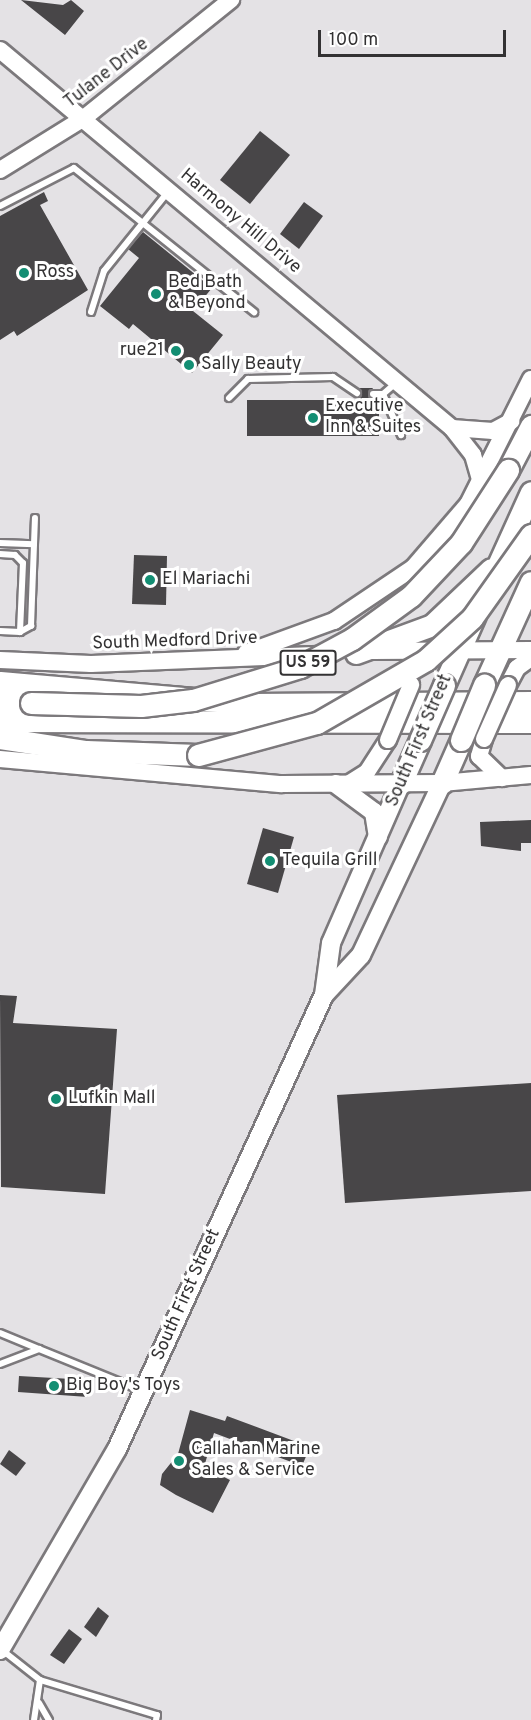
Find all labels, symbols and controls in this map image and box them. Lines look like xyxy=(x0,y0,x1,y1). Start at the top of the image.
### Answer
scale bar xyxy=(321,18,508,56)
text: 100 m xyxy=(329,29,378,52)
street label: Tulane Drive xyxy=(60,34,154,114)
street label: Harmony Hill Drive xyxy=(175,165,305,279)
place label: Ross xyxy=(36,262,74,284)
marker: Ross xyxy=(17,266,31,280)
place label: Bed Bath & Beyond xyxy=(168,273,246,316)
marker: Bed Bath & Beyond xyxy=(149,287,163,301)
place label: rue21 xyxy=(120,340,164,362)
marker: rue21 xyxy=(169,344,183,358)
place label: Sally Beauty xyxy=(201,354,302,376)
marker: Sally Beauty xyxy=(182,358,196,372)
place label: Executive Inn & Suites xyxy=(325,397,421,440)
marker: Executive Inn & Suites xyxy=(306,411,320,425)
place label: El Mariachi xyxy=(162,569,250,591)
marker: El Mariachi xyxy=(143,573,157,587)
street label: South Medford Drive xyxy=(92,628,258,656)
road number: US 59 xyxy=(280,650,336,676)
street label: South First Street xyxy=(382,672,458,810)
place label: Tequila Grill xyxy=(282,850,377,872)
marker: Tequila Grill xyxy=(263,854,277,868)
place label: Lufkin Mall xyxy=(68,1088,156,1110)
marker: Lufkin Mall xyxy=(49,1092,63,1106)
street label: South First Street xyxy=(148,1226,226,1364)
place label: Big Boy's Toys xyxy=(66,1375,181,1397)
marker: Big Boy's Toys xyxy=(47,1379,61,1393)
place label: Callahan Marine Sales & Service xyxy=(191,1440,321,1482)
marker: Callahan Marine Sales & Service xyxy=(172,1454,186,1468)

